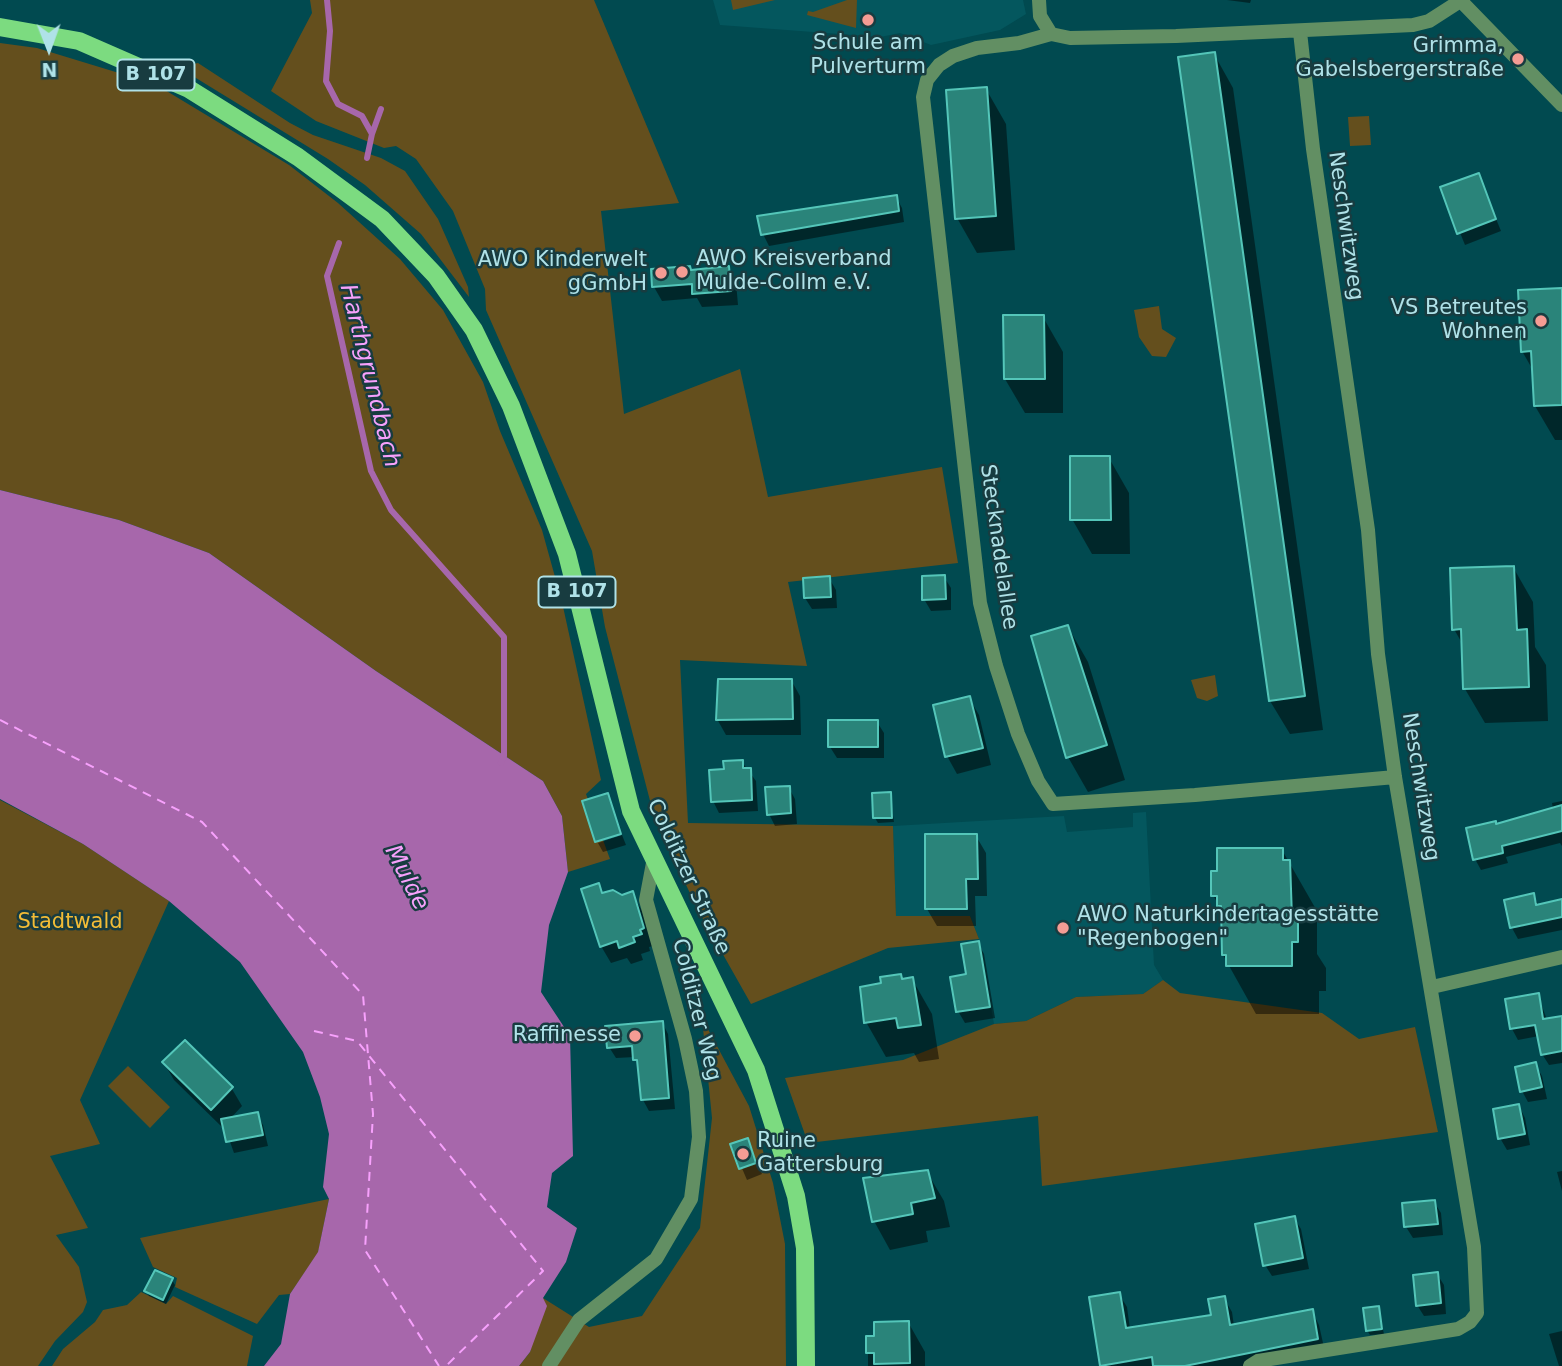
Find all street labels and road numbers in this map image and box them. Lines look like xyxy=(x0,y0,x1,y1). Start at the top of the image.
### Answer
road number: B 107 xyxy=(118,60,194,90)
street label: Neschwitzweg xyxy=(1322,150,1368,302)
street label: Stecknadelallee xyxy=(974,463,1022,631)
road number: B 107 xyxy=(538,576,616,608)
street label: Neschwitzweg xyxy=(1396,711,1444,863)
street label: Colditzer Straße xyxy=(641,795,735,959)
street label: Colditzer Weg xyxy=(666,936,726,1084)

